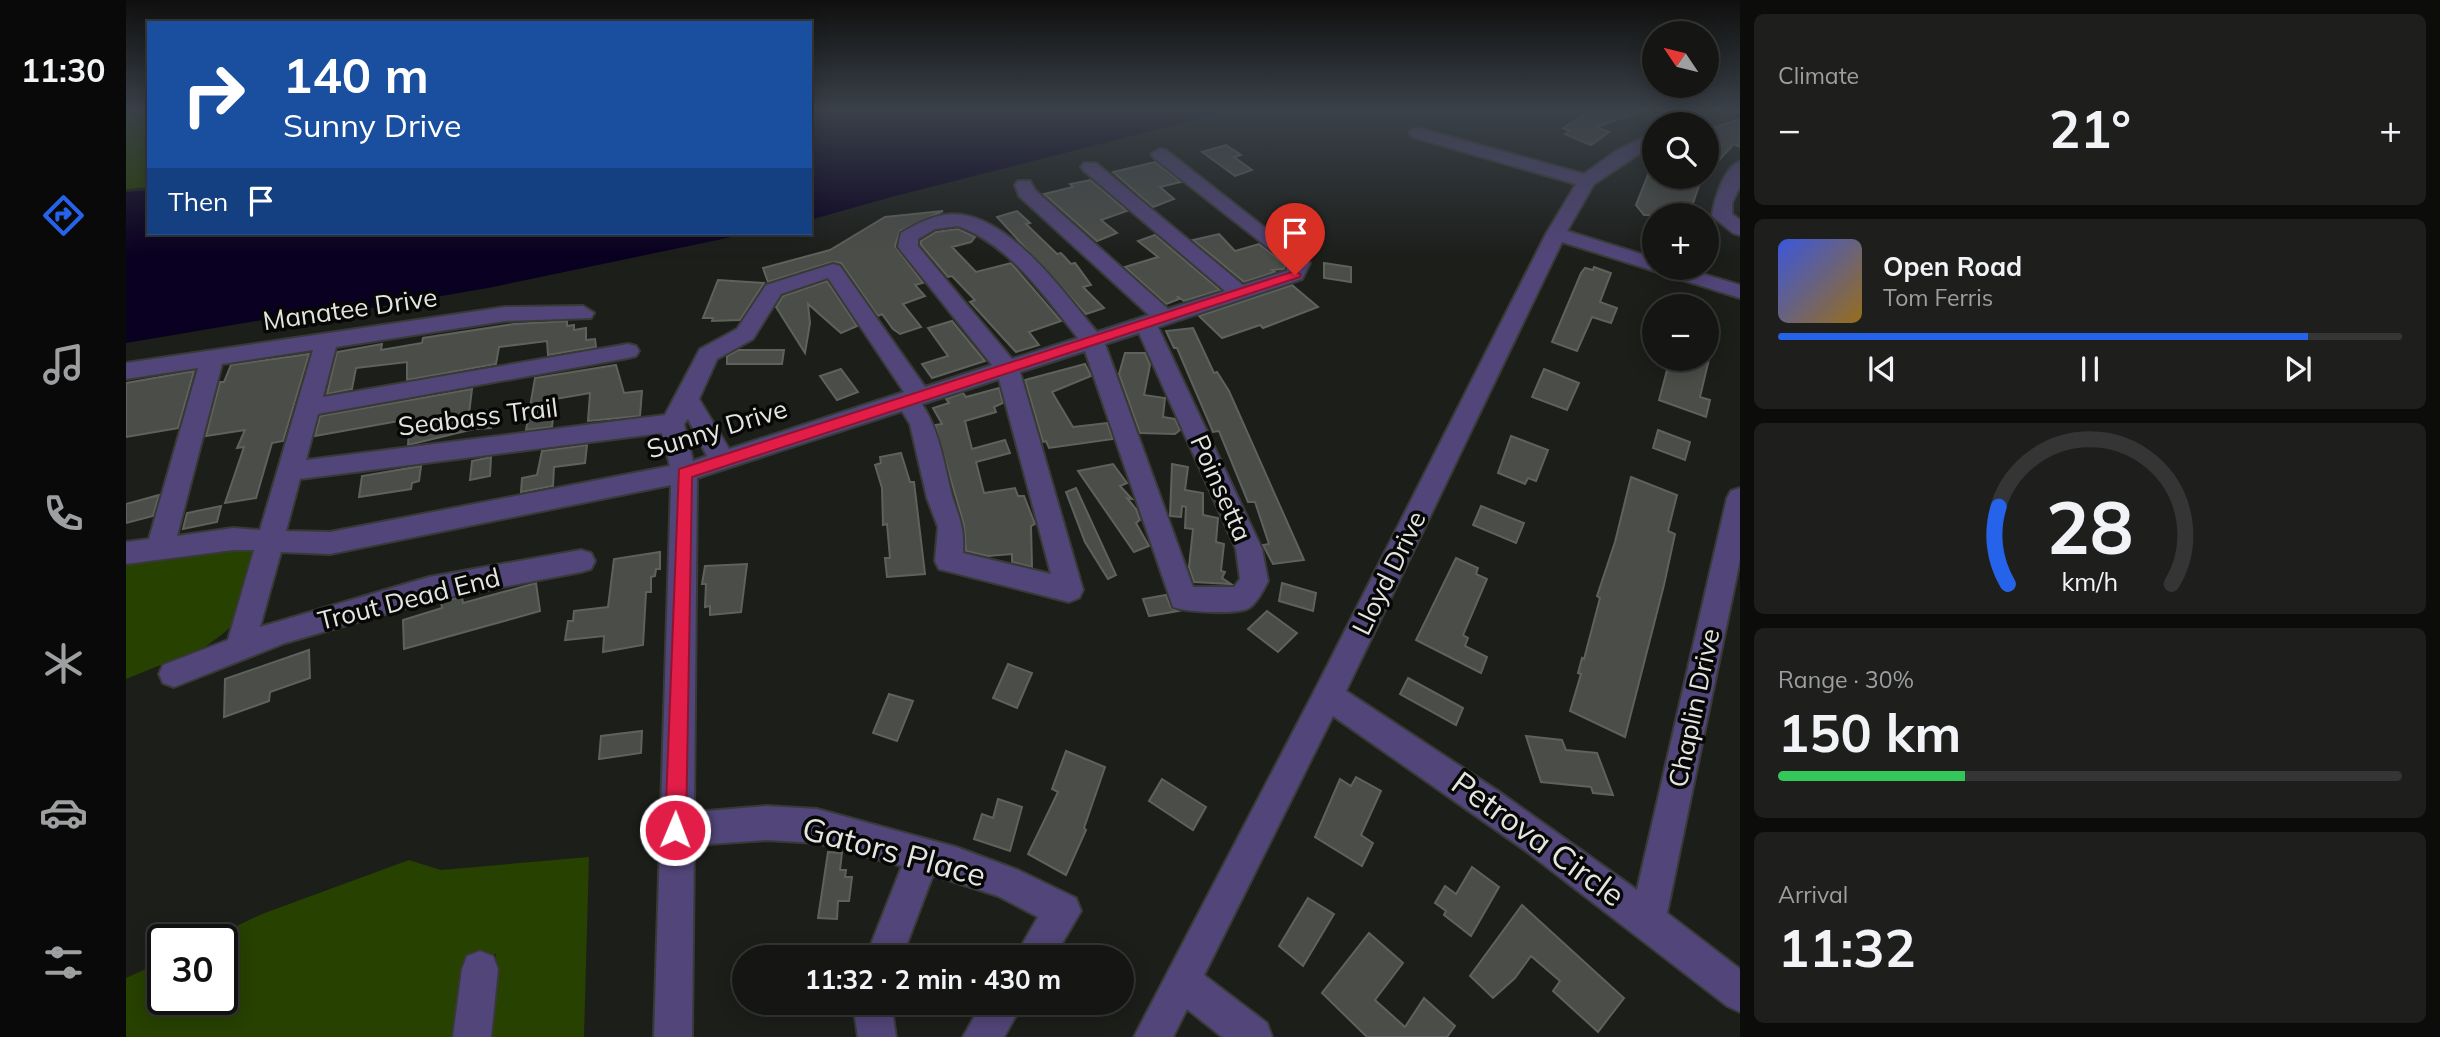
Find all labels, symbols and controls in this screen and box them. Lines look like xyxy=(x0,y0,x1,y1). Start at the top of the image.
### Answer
north arrow xyxy=(1642,21,1718,98)
map controls xyxy=(1642,21,1719,371)
text: 140 m xyxy=(283,44,429,105)
icon: right xyxy=(168,49,259,140)
text: 11:30 xyxy=(21,50,105,90)
text: Climate xyxy=(1778,61,1859,90)
text: 21° xyxy=(2049,96,2131,161)
text: Sunny Drive xyxy=(283,105,461,145)
text: − xyxy=(1778,105,1801,153)
text: + xyxy=(2379,105,2402,153)
button: search xyxy=(1642,112,1719,189)
icon: arrive xyxy=(242,182,280,220)
text: Then xyxy=(168,185,228,218)
icon: directions xyxy=(39,191,88,240)
pin xyxy=(1265,203,1325,275)
button: + xyxy=(1642,203,1719,280)
icon: arrive xyxy=(1276,214,1314,252)
text: Open Road xyxy=(1883,250,2022,283)
street label: Manatee Drive xyxy=(261,280,439,337)
text: Tom Ferris xyxy=(1883,283,1993,312)
button: − xyxy=(1642,294,1719,371)
icon: music xyxy=(39,340,88,389)
icon: previous xyxy=(1863,350,1901,388)
icon: pause xyxy=(2071,350,2109,388)
icon: next xyxy=(2279,350,2317,388)
street label: Seabass Trail xyxy=(396,390,560,443)
street label: Sunny Drive xyxy=(643,392,791,465)
street label: Poinsetta xyxy=(1183,429,1260,546)
text: 28 xyxy=(2046,482,2134,573)
icon: phone xyxy=(39,489,88,538)
street label: Lloyd Drive xyxy=(1344,505,1433,640)
street label: Trout Dead End xyxy=(314,560,503,637)
text: km/h xyxy=(2062,566,2118,597)
street label: Chaplin Drive xyxy=(1661,626,1726,790)
icon: climate xyxy=(39,639,88,688)
text: Range · 30% xyxy=(1778,665,1914,694)
text: 150 km xyxy=(1778,700,1961,765)
street label: Petrova Circle xyxy=(1444,762,1633,914)
icon: car xyxy=(39,788,88,837)
position arrow xyxy=(638,793,712,867)
street label: Gators Place xyxy=(798,807,990,895)
text: Arrival xyxy=(1778,880,1848,909)
text: 11:32 xyxy=(1778,915,1916,980)
speed limit sign: 30 xyxy=(147,924,238,1015)
icon: filters xyxy=(39,938,88,987)
text: 11:32 · 2 min · 430 m xyxy=(805,963,1061,996)

